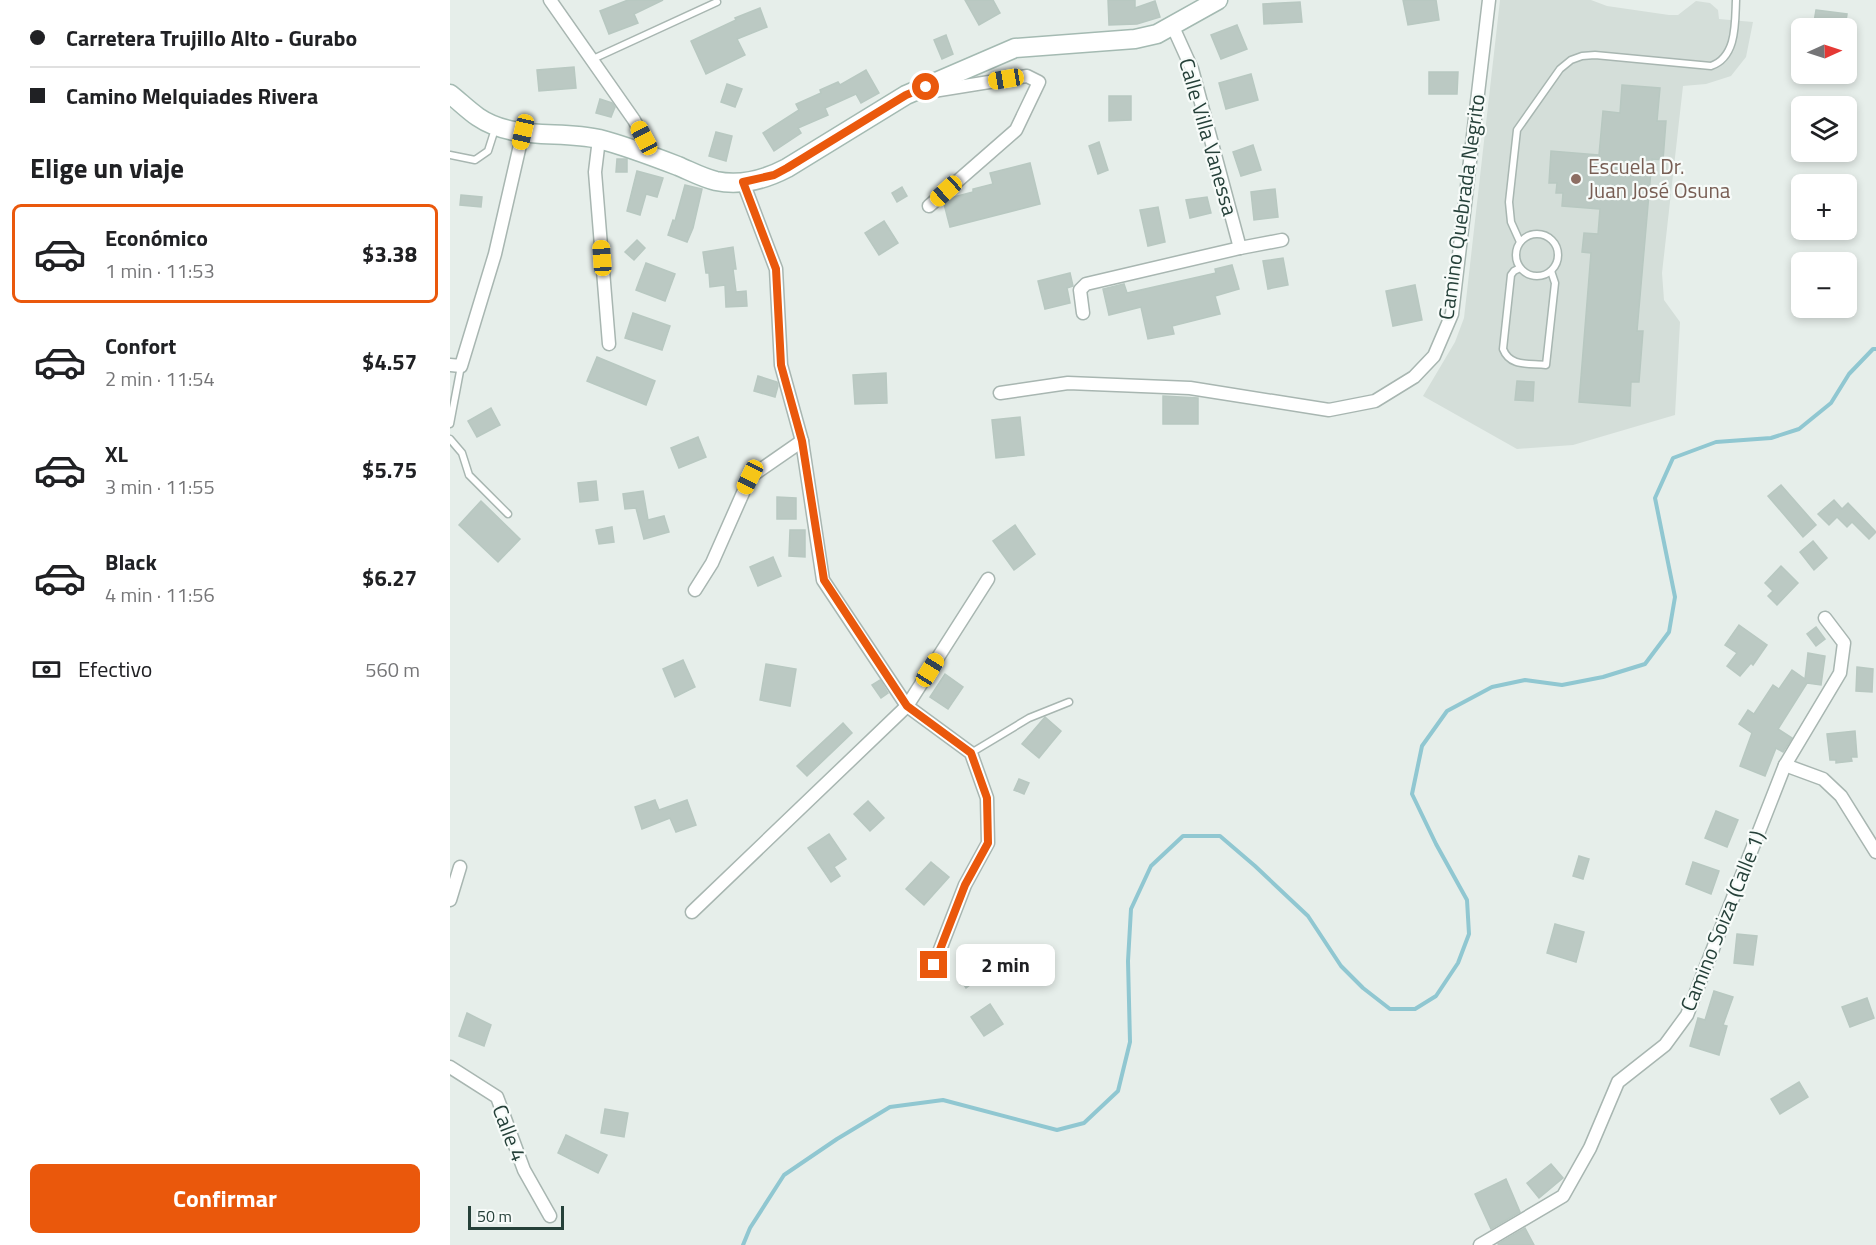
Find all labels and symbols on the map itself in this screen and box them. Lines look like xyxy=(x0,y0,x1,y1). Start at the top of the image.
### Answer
north arrow xyxy=(1791,18,1857,84)
street label: Calle Villa Vanessa xyxy=(1171,54,1247,220)
car xyxy=(987,67,1025,91)
route start xyxy=(912,73,939,100)
street label: Camino Quebrada Negrito xyxy=(1429,92,1493,322)
car xyxy=(510,112,536,152)
car xyxy=(628,118,660,158)
place label: Escuela Dr. Juan José Osuna xyxy=(1588,150,1731,206)
car xyxy=(927,172,965,210)
marker: Escuela Dr. Juan José Osuna xyxy=(1569,172,1583,186)
car xyxy=(592,239,612,277)
car xyxy=(734,457,766,497)
car xyxy=(913,650,947,690)
street label: Camino Soiza (Calle 1) xyxy=(1671,825,1773,1016)
callout: 2 min xyxy=(955,944,1054,986)
route end xyxy=(920,951,947,978)
street label: Calle 4 xyxy=(484,1100,535,1166)
scale bar xyxy=(468,1203,564,1230)

